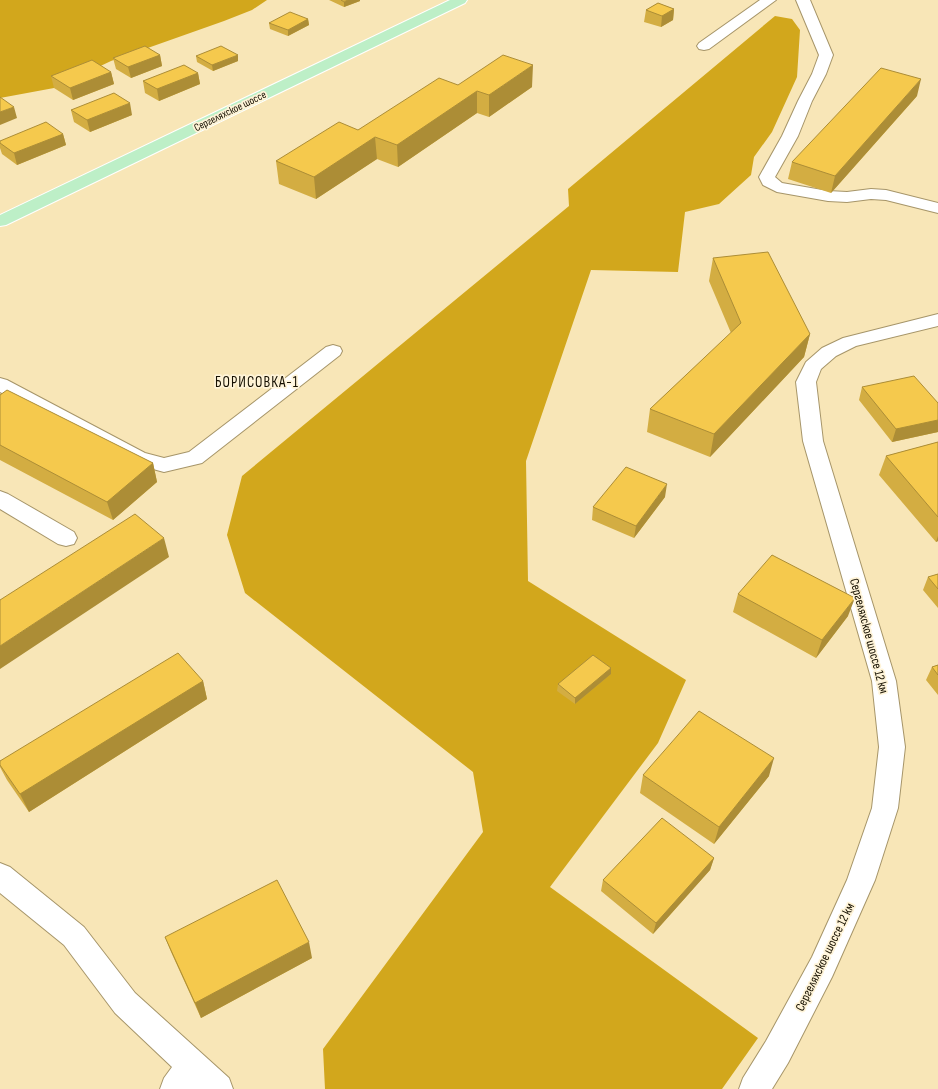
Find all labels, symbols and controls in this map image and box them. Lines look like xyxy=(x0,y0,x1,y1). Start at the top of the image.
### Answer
street label: Сергеляхское шоссе xyxy=(192,88,268,134)
district label: БОРИСОВКА-1 xyxy=(215,373,299,392)
street label: Сергеляхское шоссе 12 км xyxy=(846,577,892,695)
street label: Сергеляхское шоссе 12 км xyxy=(792,900,858,1014)

